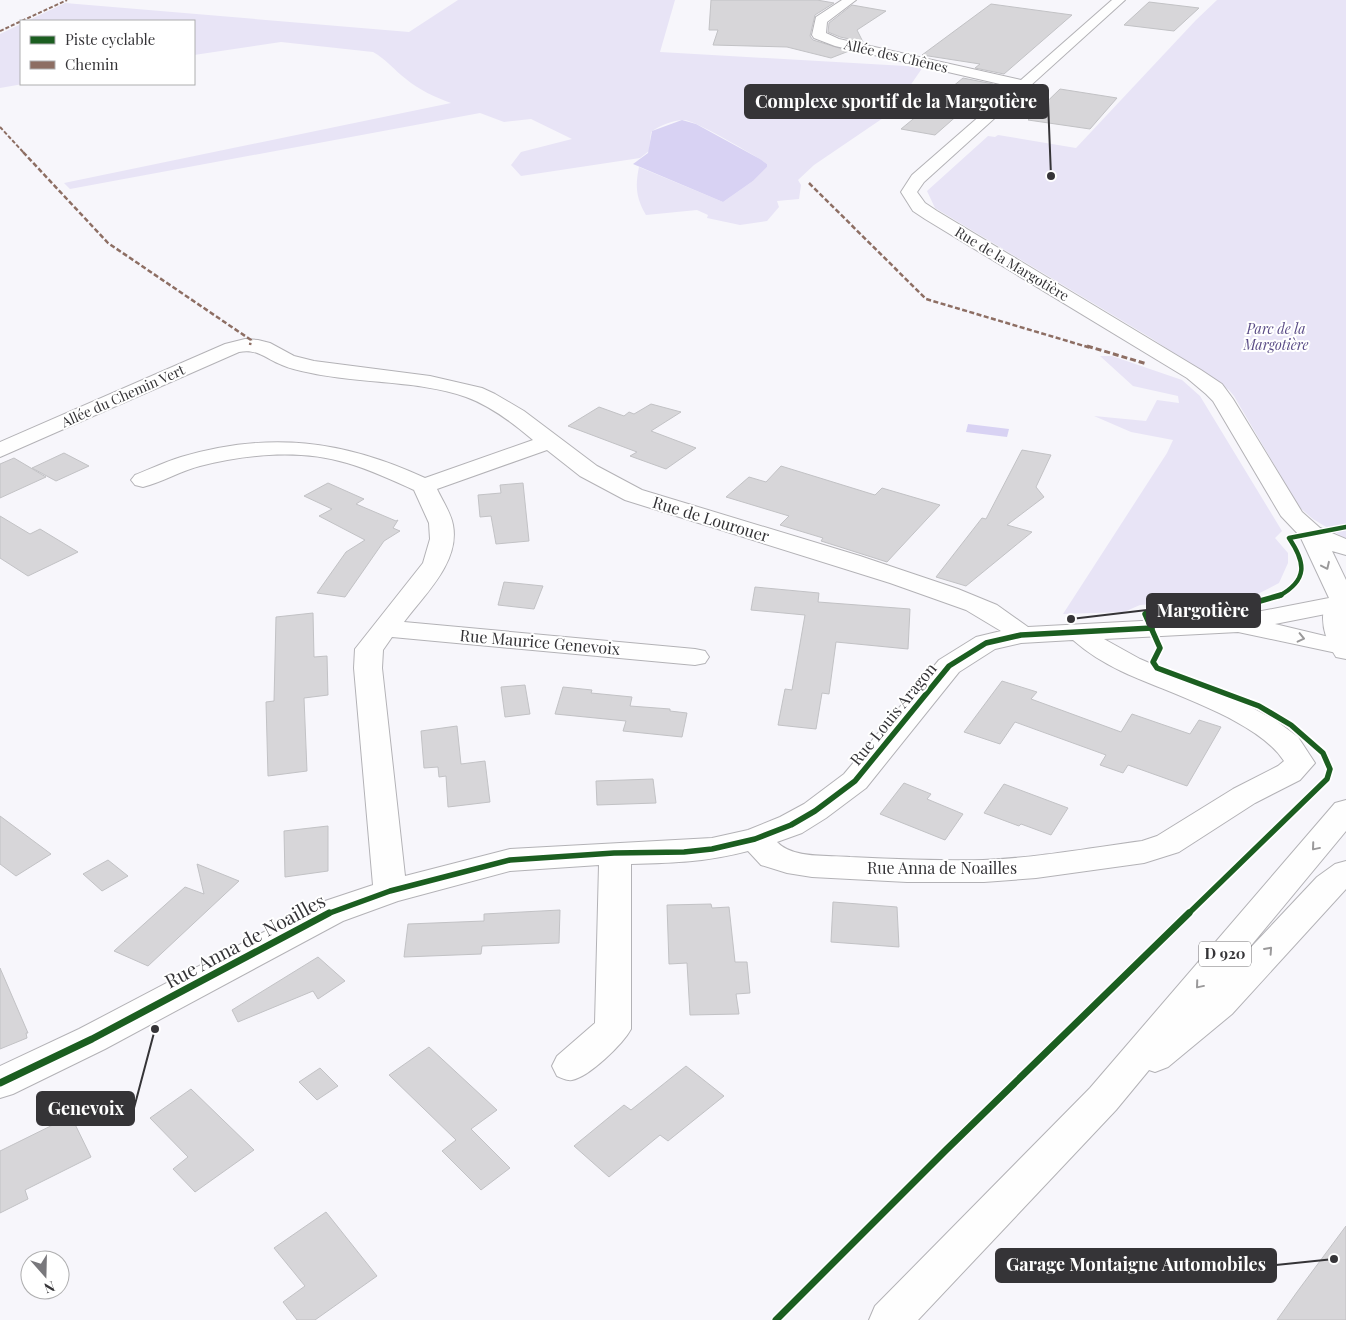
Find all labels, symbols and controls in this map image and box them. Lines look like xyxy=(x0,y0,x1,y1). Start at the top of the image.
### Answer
legend xyxy=(20,20,195,85)
text: Piste cyclable xyxy=(65,29,155,49)
street label: Allée des Chênes xyxy=(841,34,950,77)
text: Chemin xyxy=(65,54,118,74)
callout: Complexe sportif de la Margotière xyxy=(745,85,1048,118)
text: Complexe sportif de la Margotière xyxy=(755,89,1037,113)
street label: Rue de la Margotière xyxy=(952,222,1073,305)
park label: Parc de la Margotière xyxy=(1243,319,1308,354)
street label: Allée du Chemin Vert xyxy=(57,359,188,432)
street label: Rue de Lourouer xyxy=(650,491,772,546)
one-way arrow xyxy=(1320,561,1331,570)
callout: Margotière xyxy=(1147,594,1260,627)
text: Margotière xyxy=(1157,598,1249,622)
street label: Rue Maurice Genevoix xyxy=(459,624,622,659)
one-way arrow xyxy=(1296,632,1305,643)
street label: Rue Louis Aragon xyxy=(845,658,941,769)
one-way arrow xyxy=(1312,841,1320,850)
street label: Rue Anna de Noailles xyxy=(867,857,1017,878)
street label: Rue Anna de Noailles xyxy=(160,887,329,993)
road number: D 920 xyxy=(1199,942,1251,966)
one-way arrow xyxy=(1263,947,1272,956)
one-way arrow xyxy=(1196,979,1205,988)
callout: Genevoix xyxy=(37,1092,134,1125)
text: Genevoix xyxy=(48,1096,125,1120)
callout: Garage Montaigne Automobiles xyxy=(996,1249,1276,1282)
north arrow xyxy=(20,1250,70,1300)
text: Garage Montaigne Automobiles xyxy=(1006,1252,1266,1276)
text: N xyxy=(42,1277,58,1298)

